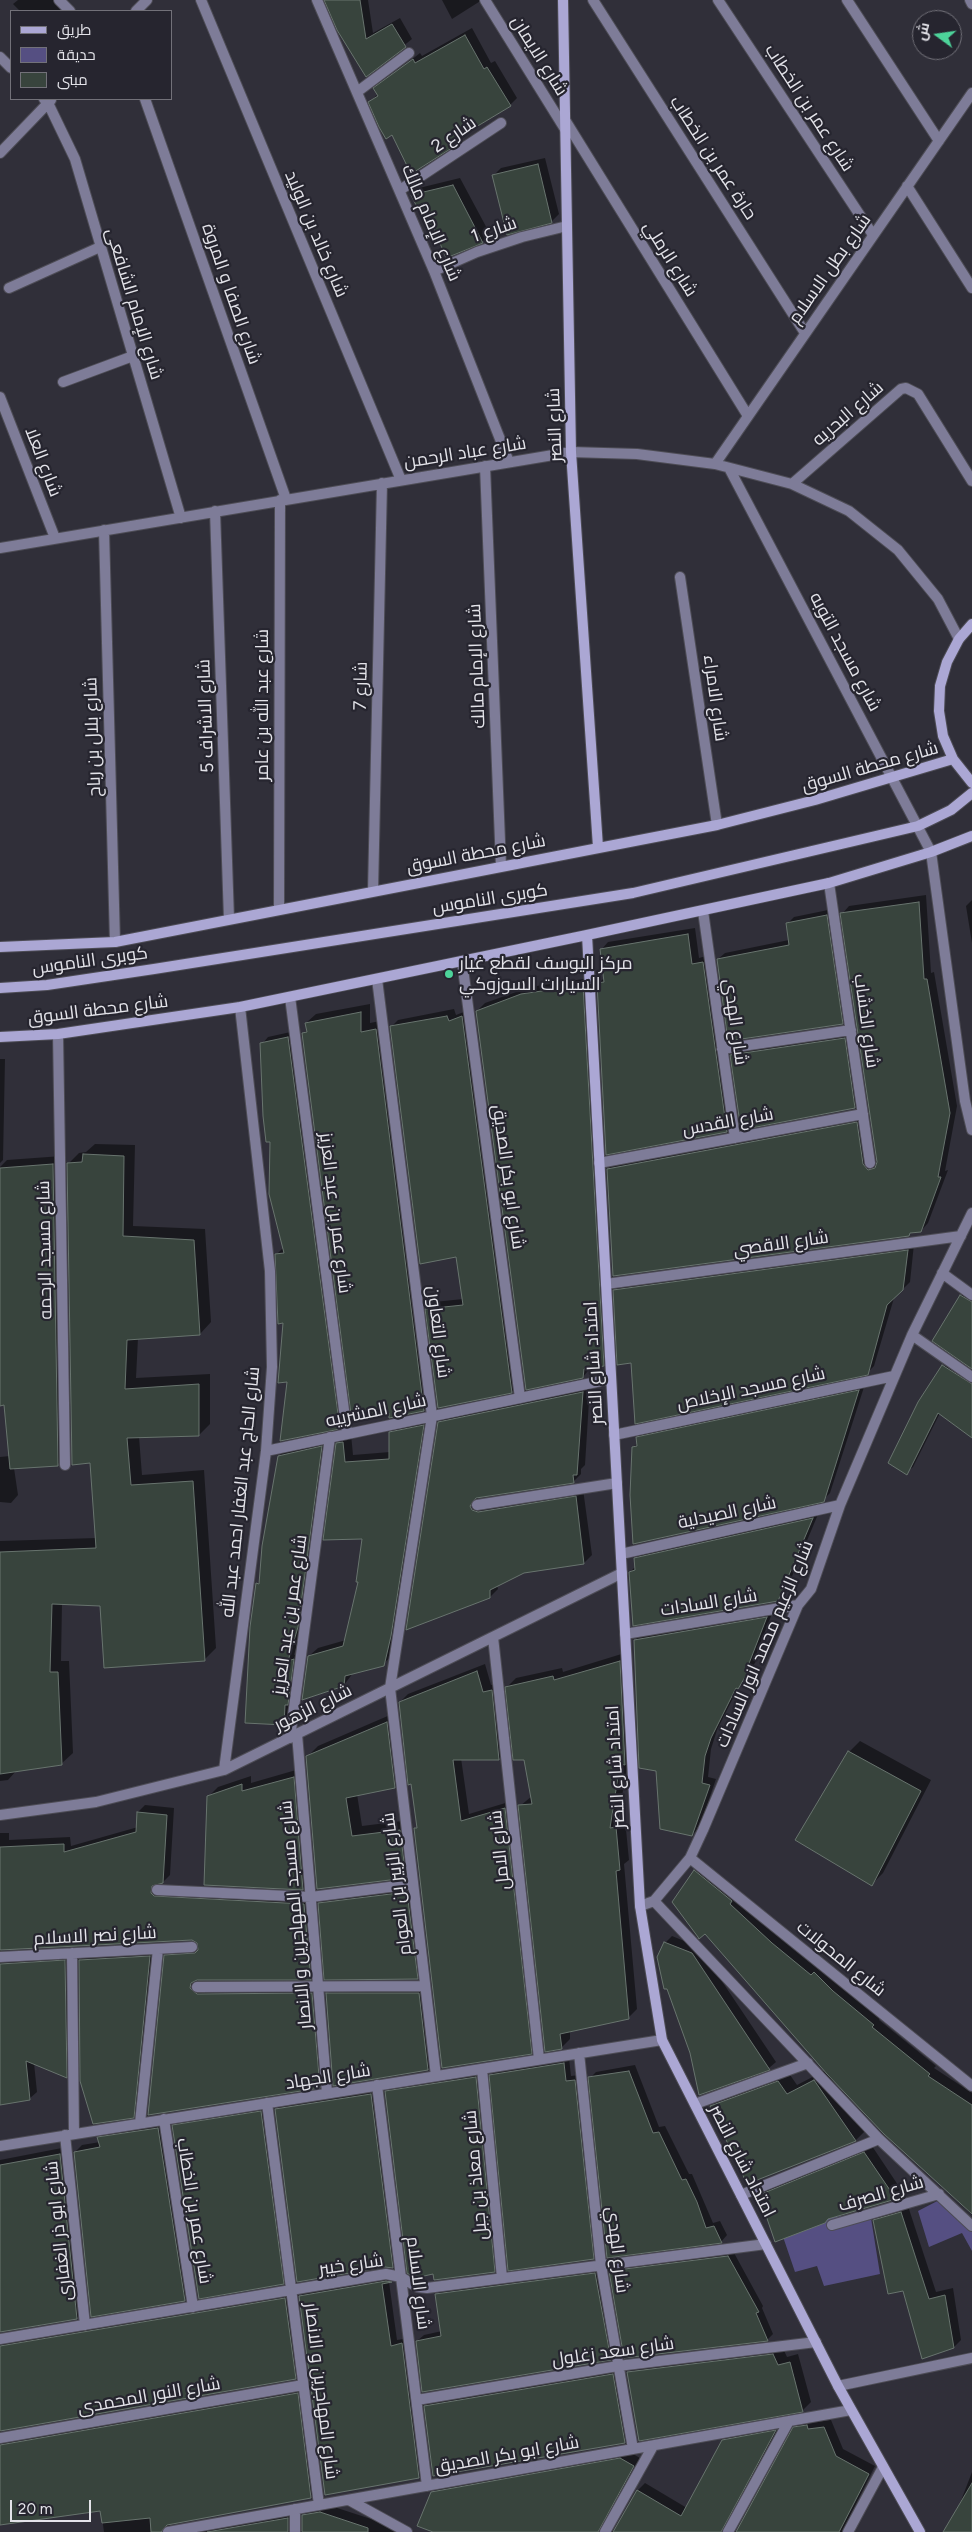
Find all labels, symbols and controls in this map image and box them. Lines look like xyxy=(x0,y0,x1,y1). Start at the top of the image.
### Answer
legend xyxy=(10,10,172,100)
north arrow xyxy=(912,10,962,60)
street label: شارع الايمان xyxy=(506,12,572,100)
text: طريق xyxy=(57,21,91,39)
text: ش xyxy=(913,21,933,42)
street label: شارع عمر بن الخطاب xyxy=(760,40,858,176)
text: حديقة xyxy=(57,46,96,64)
text: مبنى xyxy=(57,71,88,89)
street label: حارة عمر بن الخطاب xyxy=(665,92,761,224)
street label: شارع 2 xyxy=(427,112,481,158)
street label: شارع الإمام مالك xyxy=(397,161,465,285)
street label: شارع خالد بن الوليد xyxy=(280,167,352,301)
street label: شارع بطل الاسلام xyxy=(784,210,876,328)
street label: شارع 1 xyxy=(468,212,520,248)
street label: شارع الرملي xyxy=(638,217,702,301)
street label: شارع الصفا و المروة xyxy=(197,221,265,367)
street label: شارع الإمام الشافعى xyxy=(101,226,167,382)
street label: شارع البحريه xyxy=(808,377,888,451)
street label: شارع النصر xyxy=(543,387,567,463)
street label: شارع العلا xyxy=(20,424,66,500)
street label: شارع عباد الرحمن xyxy=(402,433,528,473)
street label: شارع مسجد التوبه xyxy=(804,589,886,715)
street label: شارع الإمام مالك xyxy=(464,603,490,729)
street label: شارع عبد الله بن عامر xyxy=(252,629,274,781)
street label: شارع الامراء xyxy=(698,653,732,743)
street label: شارع الاشراف 5 xyxy=(193,659,219,773)
street label: شارع 7 xyxy=(350,661,372,711)
street label: شارع بلال بن رباح xyxy=(80,677,106,797)
street label: شارع محطة السوق xyxy=(799,737,941,797)
street label: شارع محطة السوق xyxy=(405,830,547,878)
street label: كوبرى الناموس xyxy=(431,879,549,919)
street label: كوبرى الناموس xyxy=(31,942,149,980)
place label: مركز اليوسف لقطع غيار السيارات السوزوكي xyxy=(459,953,633,996)
marker: مركز اليوسف لقطع غيار السيارات السوزوكي xyxy=(443,968,455,980)
street label: شارع الخشاب xyxy=(849,972,883,1070)
street label: شارع الهدي xyxy=(718,978,752,1066)
street label: شارع محطة السوق xyxy=(27,991,169,1029)
street label: شارع ابو بكر الصديق xyxy=(487,1103,529,1251)
street label: شارع القدس xyxy=(681,1103,775,1141)
street label: شارع عمر بن عبد العزيز xyxy=(314,1131,356,1295)
street label: شارع مسجد الرحمه xyxy=(33,1180,57,1320)
street label: شارع الاقصي xyxy=(732,1227,830,1261)
street label: شارع التعاون xyxy=(422,1285,454,1379)
street label: امتداد شارع النصر xyxy=(580,1301,608,1425)
street label: شارع مسجد الإخلاص xyxy=(675,1363,827,1415)
street label: شارع الحاج عبد الغفار احمد عبد الله xyxy=(217,1365,265,1619)
street label: شارع المشربيه xyxy=(324,1390,428,1432)
street label: شارع الصيدلية xyxy=(676,1492,778,1534)
street label: شارع عمر بن عبد العزيز xyxy=(268,1533,312,1697)
street label: شارع الزعيم محمد انور السادات xyxy=(711,1537,819,1751)
street label: شارع السادات xyxy=(659,1585,759,1621)
street label: شارع الزهور xyxy=(271,1680,355,1736)
street label: امتداد شارع النصر xyxy=(602,1705,630,1829)
street label: شارع مسجد المهاجرين و الانصار xyxy=(275,1800,317,2030)
street label: شارع الامل xyxy=(485,1809,515,1891)
street label: شارع الزبير بن العوام xyxy=(378,1811,416,1957)
street label: شارع المحولات xyxy=(792,1917,890,2001)
street label: شارع نصر الاسلام xyxy=(33,1922,157,1950)
street label: شارع الجهاد xyxy=(284,2060,372,2094)
street label: امتداد شارع النصر xyxy=(704,2101,780,2221)
street label: شارع معاذ بن جبل xyxy=(460,2109,492,2241)
street label: شارع عمر بن الخطاب xyxy=(172,2136,216,2286)
street label: شارع ابو ذر الغفارى xyxy=(41,2160,77,2302)
street label: شارع الصرف xyxy=(836,2172,926,2216)
street label: شارع الهدي xyxy=(601,2206,633,2294)
street label: شارع الاسلام xyxy=(402,2235,434,2331)
street label: شارع خيبر xyxy=(317,2250,385,2280)
street label: شارع المهاجرين و الانصار xyxy=(299,2301,343,2481)
street label: شارع سعد زغلول xyxy=(551,2333,675,2371)
street label: شارع النور المحمدى xyxy=(76,2373,222,2419)
street label: شارع ابو بكر الصديق xyxy=(433,2432,581,2478)
scale bar xyxy=(12,2490,94,2522)
text: 20 m xyxy=(18,2500,52,2518)

